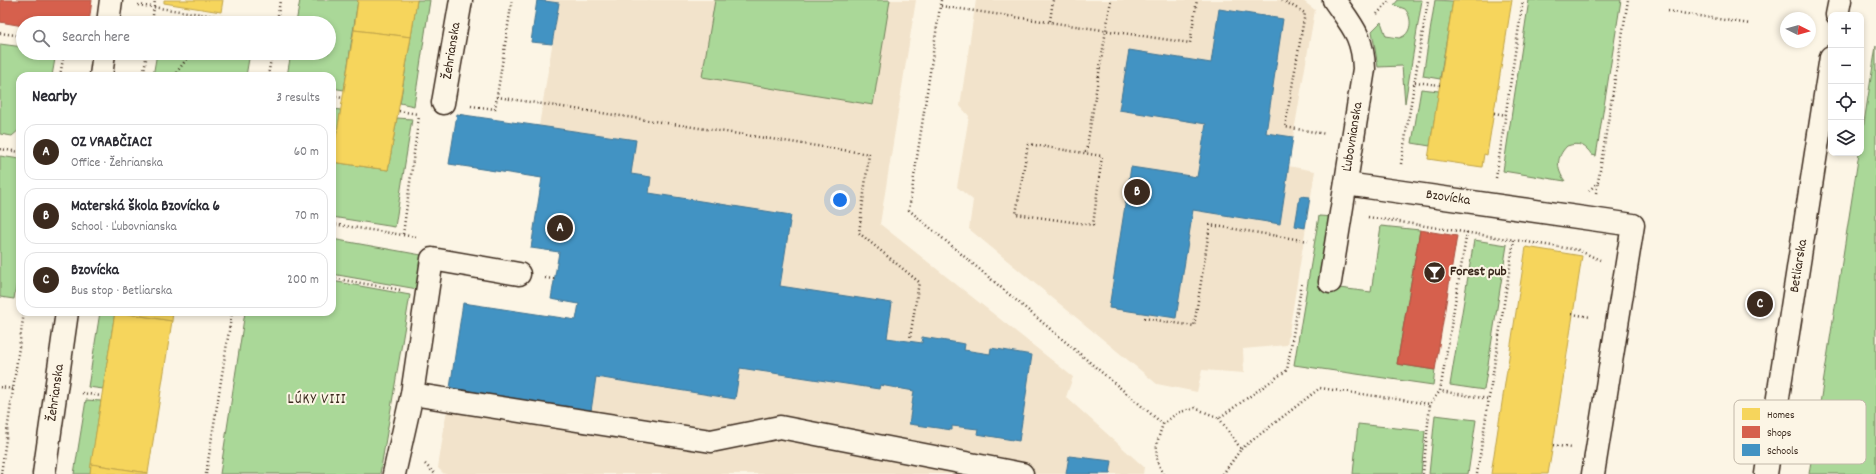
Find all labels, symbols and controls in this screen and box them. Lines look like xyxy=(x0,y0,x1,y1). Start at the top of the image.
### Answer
north arrow xyxy=(1780,12,1816,48)
map controls xyxy=(1828,12,1864,156)
button: + xyxy=(1828,12,1864,48)
search box xyxy=(16,16,336,60)
street label: Žehrianska xyxy=(438,20,466,81)
icon: search xyxy=(30,27,52,49)
text: Search here xyxy=(62,27,130,49)
button: − xyxy=(1828,48,1864,84)
button: locate xyxy=(1828,84,1864,120)
text: Nearby xyxy=(32,86,76,110)
text: 3 results xyxy=(276,89,320,108)
street label: Ľubovnianska xyxy=(1338,100,1368,173)
button: layers xyxy=(1828,120,1864,156)
text: OZ VRABČIACI xyxy=(71,132,152,154)
text: A xyxy=(42,143,50,162)
text: 60 m xyxy=(294,143,319,162)
text: Office · Žehrianska xyxy=(71,154,163,173)
pin: B xyxy=(1124,177,1150,207)
street label: Bzovícka xyxy=(1425,185,1472,211)
your location xyxy=(830,190,850,210)
text: Materská škola Bzovícka 6 xyxy=(71,196,220,218)
text: B xyxy=(43,207,49,226)
text: 70 m xyxy=(295,207,319,226)
pin: A xyxy=(547,213,573,243)
text: School · Ľubovnianska xyxy=(71,218,177,237)
street label: Betliarska xyxy=(1785,237,1813,294)
bar icon: Forest pub xyxy=(1421,259,1447,285)
text: Bzovícka xyxy=(71,260,119,282)
place label: Forest pub xyxy=(1450,262,1507,282)
text: C xyxy=(43,271,49,290)
text: 200 m xyxy=(287,271,319,290)
text: Bus stop · Betliarska xyxy=(71,282,172,301)
pin: C xyxy=(1747,289,1773,319)
street label: Žehrianska xyxy=(42,363,70,423)
district label: LÚKY VIII xyxy=(288,389,346,411)
legend xyxy=(1734,400,1866,464)
text: Homes xyxy=(1767,408,1795,424)
text: Shops xyxy=(1767,426,1792,442)
text: Schools xyxy=(1767,444,1799,460)

